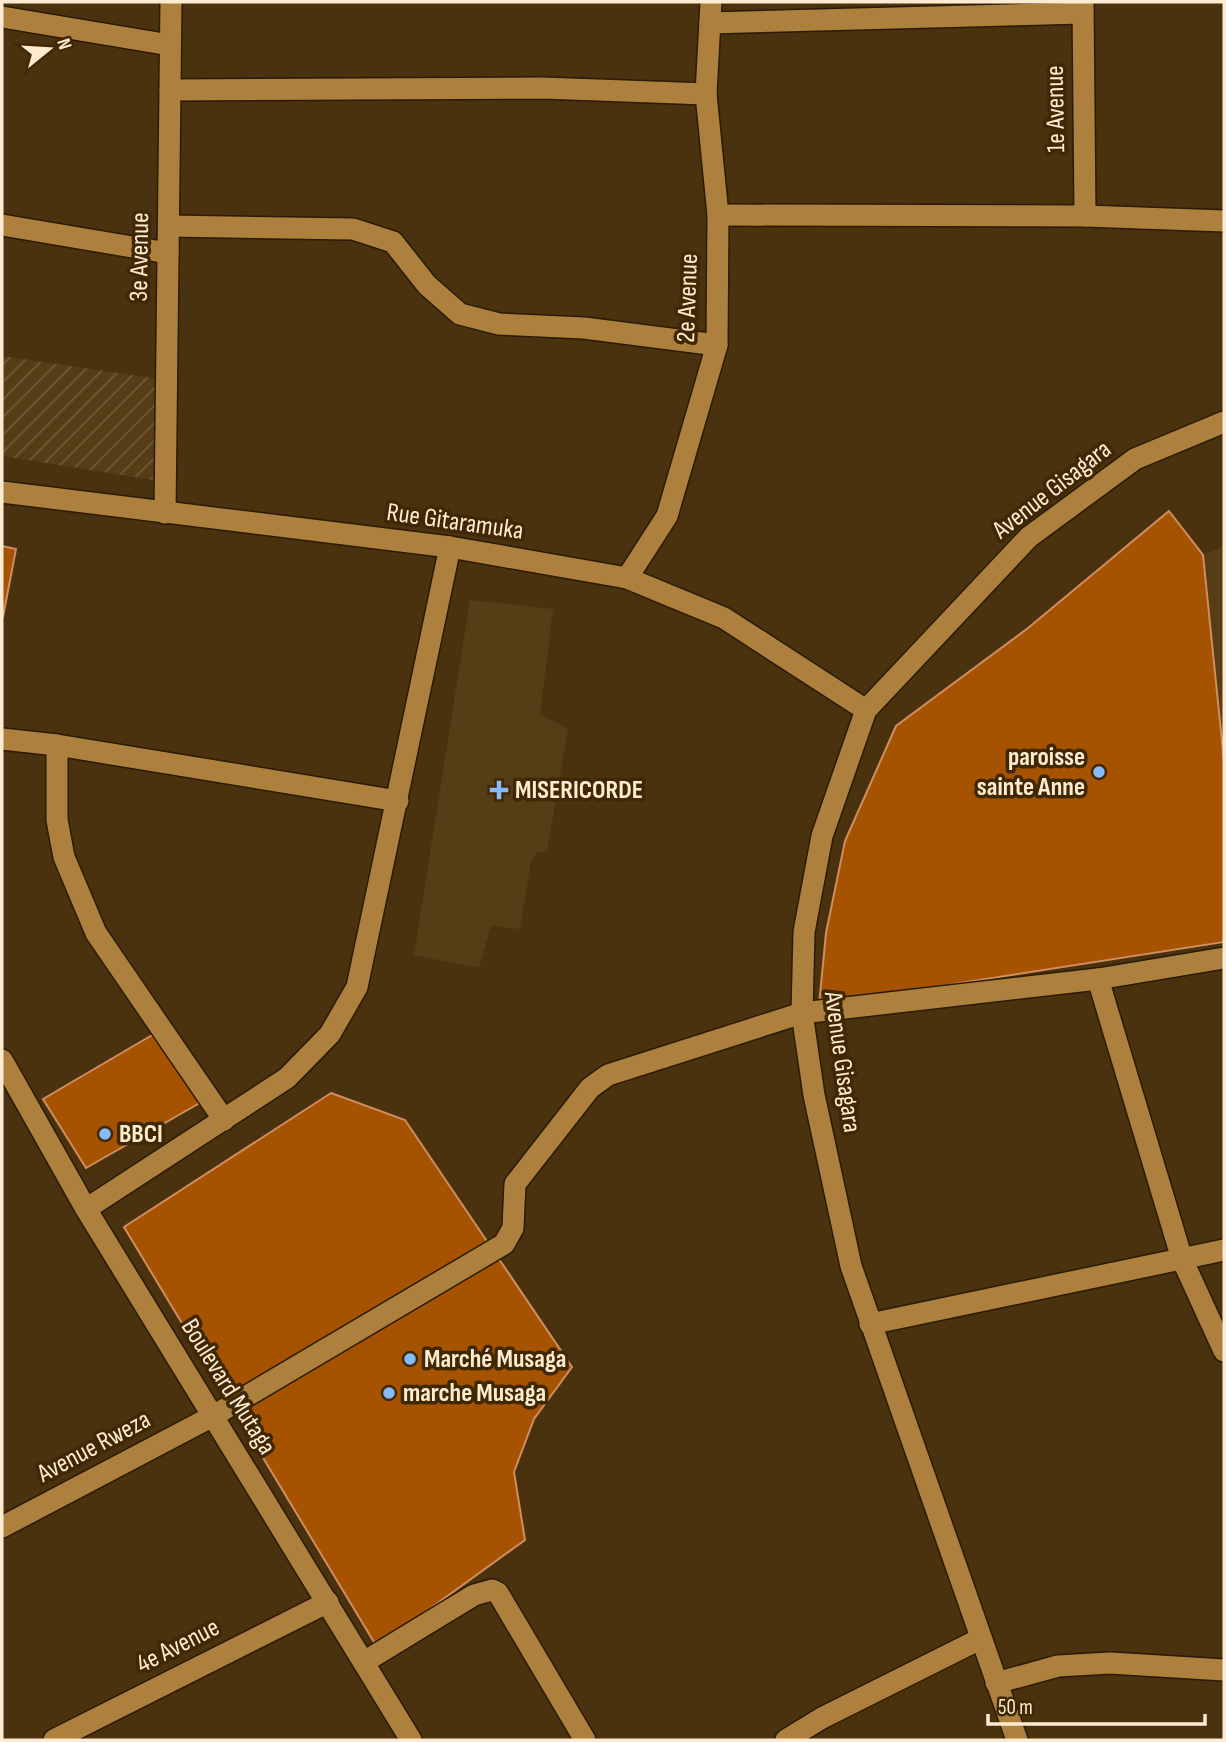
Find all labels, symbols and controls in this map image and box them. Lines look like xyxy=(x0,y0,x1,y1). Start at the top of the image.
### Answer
north arrow xyxy=(14,14,84,84)
text: N xyxy=(51,36,76,53)
street label: 1e Avenue xyxy=(1040,65,1072,153)
street label: 3e Avenue xyxy=(124,212,156,302)
street label: 2e Avenue xyxy=(671,253,705,343)
street label: Avenue Gisagara xyxy=(986,434,1117,547)
street label: Rue Gitaramuka xyxy=(385,497,525,547)
place label: paroisse sainte Anne xyxy=(977,742,1085,803)
marker: paroisse sainte Anne xyxy=(1091,764,1107,780)
place label: MISERICORDE xyxy=(515,775,643,806)
marker: MISERICORDE xyxy=(489,780,509,800)
street label: Avenue Gisagara xyxy=(817,989,867,1134)
place label: BBCI xyxy=(119,1119,163,1150)
marker: BBCI xyxy=(97,1126,113,1142)
street label: Boulevard Mutaga xyxy=(174,1313,282,1461)
place label: Marché Musaga xyxy=(424,1344,566,1375)
marker: Marché Musaga xyxy=(402,1351,418,1367)
place label: marche Musaga xyxy=(403,1378,546,1409)
marker: marche Musaga xyxy=(381,1385,397,1401)
street label: Avenue Rweza xyxy=(31,1404,156,1490)
street label: 4e Avenue xyxy=(131,1612,225,1680)
scale bar xyxy=(988,1682,1205,1726)
text: 50 m xyxy=(998,1695,1033,1720)

